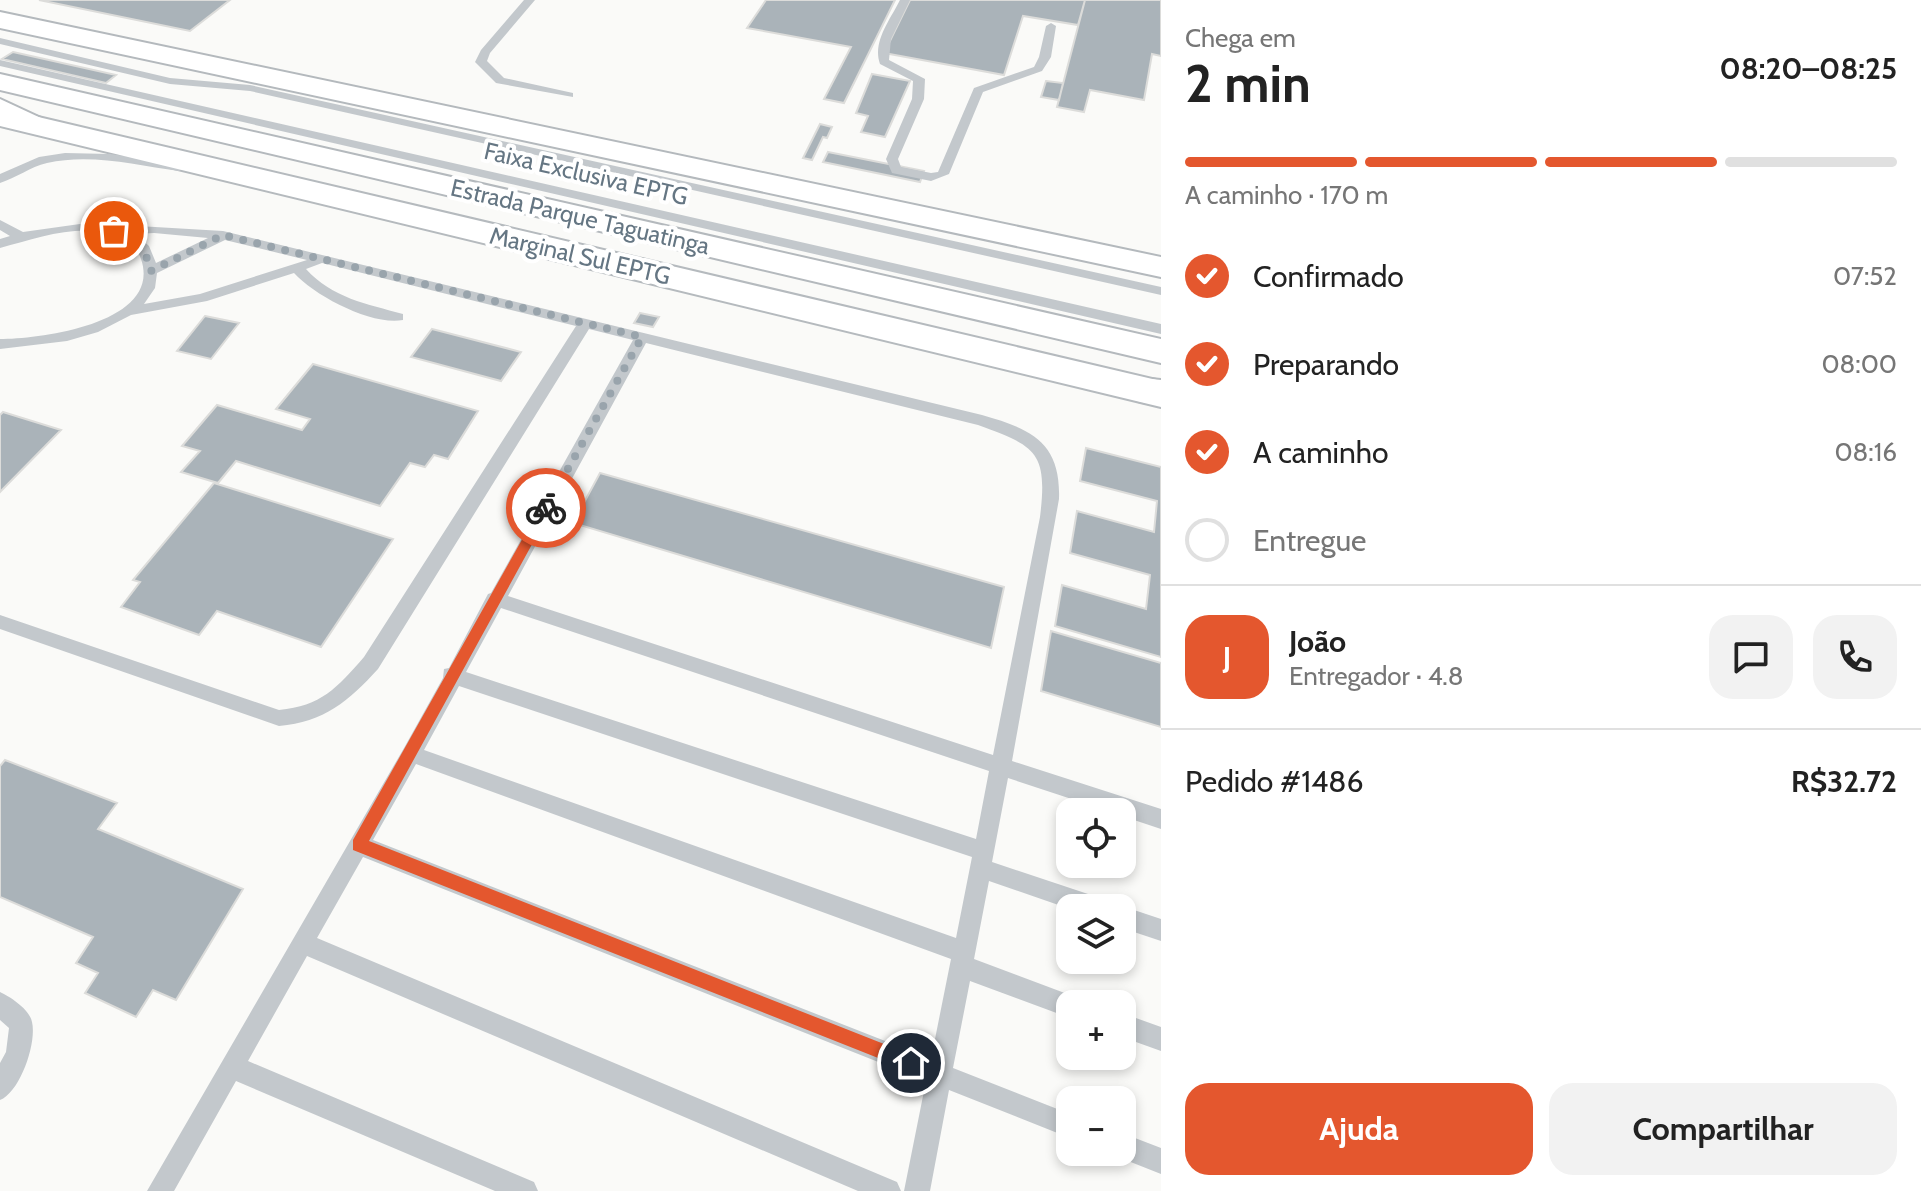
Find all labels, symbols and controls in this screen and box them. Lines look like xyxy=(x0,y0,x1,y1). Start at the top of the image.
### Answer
text: Chega em xyxy=(1185,22,1296,54)
text: 08:20–08:25 xyxy=(1719,50,1897,87)
text: 2 min xyxy=(1185,52,1311,115)
street label: Faixa Exclusiva EPTG xyxy=(481,136,691,211)
street label: Estrada Parque Taguatinga xyxy=(448,173,713,261)
text: A caminho · 170 m xyxy=(1185,179,1388,211)
pin xyxy=(80,197,148,265)
icon: bag xyxy=(92,209,136,253)
street label: Marginal Sul EPTG xyxy=(487,221,673,290)
icon: check xyxy=(1185,254,1229,298)
text: Confirmado xyxy=(1253,258,1404,295)
text: 07:52 xyxy=(1833,260,1897,292)
icon: check xyxy=(1185,342,1229,386)
text: Preparando xyxy=(1253,346,1399,383)
text: 08:00 xyxy=(1821,348,1897,380)
icon: check xyxy=(1185,430,1229,474)
text: A caminho xyxy=(1253,434,1388,471)
text: 08:16 xyxy=(1834,436,1897,468)
courier xyxy=(506,468,586,548)
icon: bike xyxy=(524,486,568,530)
text: Entregue xyxy=(1253,522,1366,559)
button: chat xyxy=(1709,615,1793,699)
button: phone xyxy=(1813,615,1897,699)
text: João xyxy=(1289,623,1346,660)
text: J xyxy=(1223,639,1231,676)
text: Entregador · 4.8 xyxy=(1289,660,1464,692)
text: Pedido #1486 xyxy=(1185,763,1364,800)
text: R$32.72 xyxy=(1791,763,1897,800)
map controls xyxy=(1056,798,1136,1166)
button: locate xyxy=(1056,798,1136,878)
button: layers xyxy=(1056,894,1136,974)
button: + xyxy=(1056,990,1136,1070)
pin xyxy=(877,1029,945,1097)
icon: home xyxy=(889,1041,933,1085)
button: Ajuda xyxy=(1185,1083,1533,1175)
button: Compartilhar xyxy=(1549,1083,1897,1175)
button: − xyxy=(1056,1086,1136,1166)

